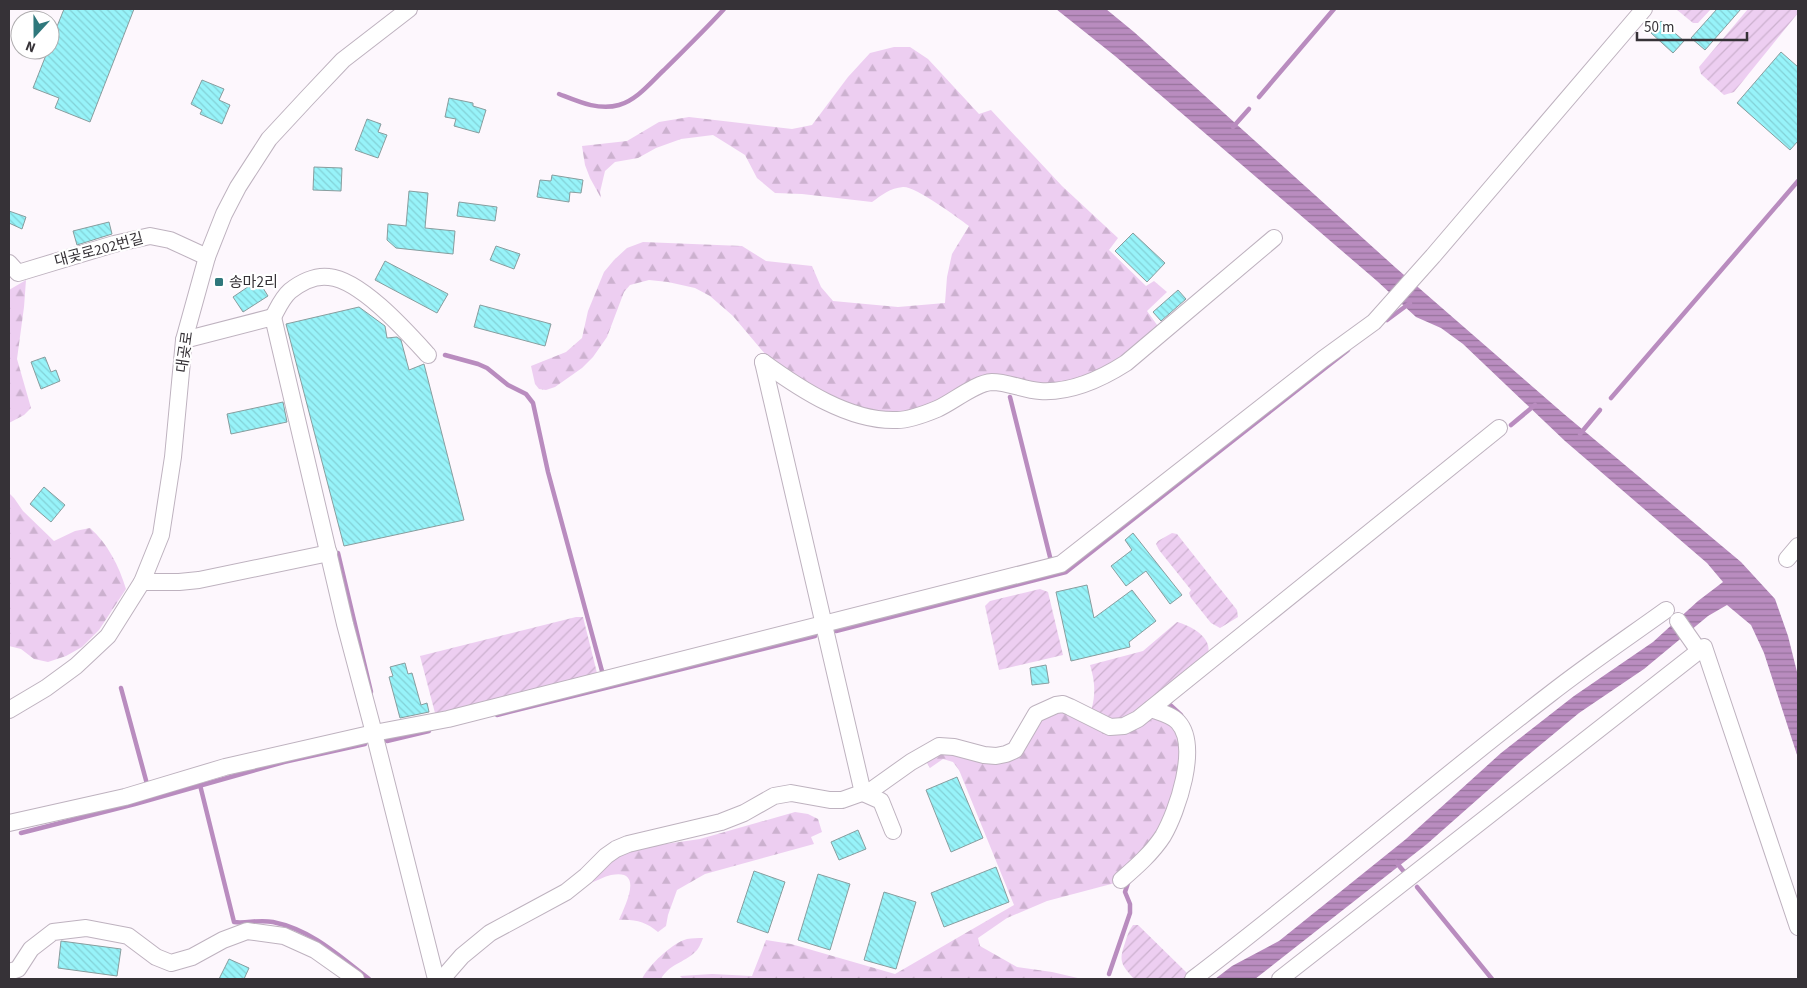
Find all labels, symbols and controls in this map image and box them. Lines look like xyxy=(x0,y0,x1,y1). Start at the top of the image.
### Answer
north arrow xyxy=(10,10,60,60)
scale bar xyxy=(1637,10,1747,42)
text: 50 m xyxy=(1644,17,1674,38)
text: N xyxy=(23,35,39,57)
street label: 대곶로202번길 xyxy=(52,228,146,272)
place label: 송마2리 xyxy=(229,272,278,293)
marker: 송마2리 xyxy=(213,276,225,288)
street label: 대곶로 xyxy=(172,330,198,374)

